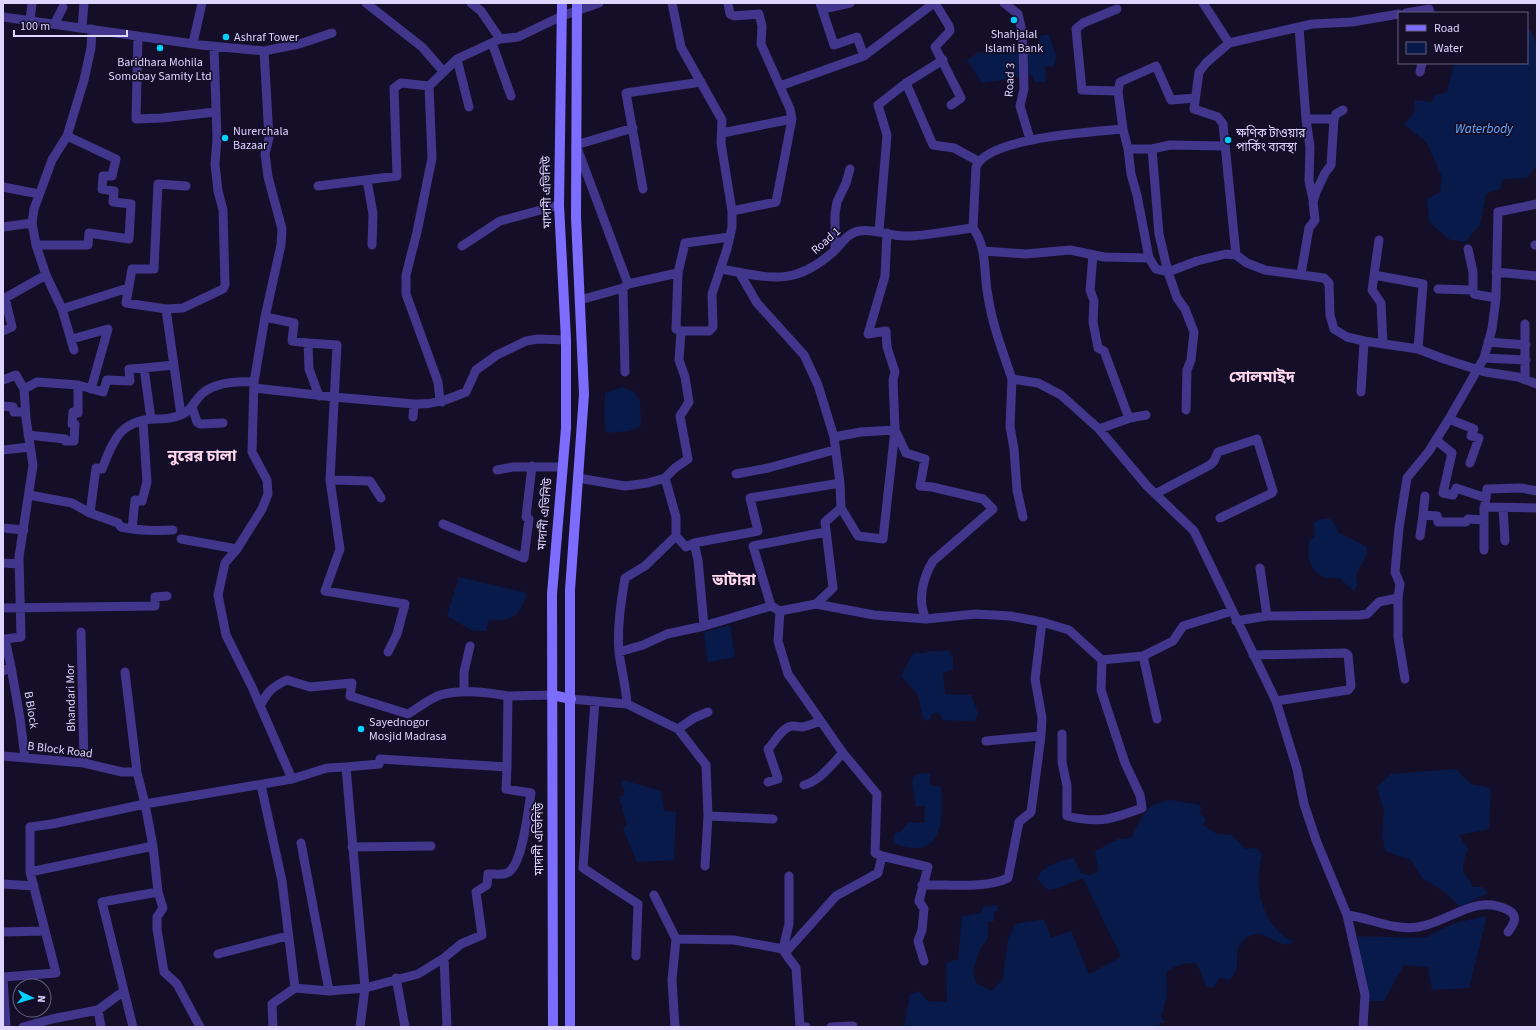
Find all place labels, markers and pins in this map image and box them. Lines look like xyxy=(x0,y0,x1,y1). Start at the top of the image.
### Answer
marker: Shahjalal Islami Bank xyxy=(1009,15,1019,25)
place label: Shahjalal Islami Bank xyxy=(985,26,1043,57)
place label: Ashraf Tower xyxy=(234,29,300,46)
marker: Ashraf Tower xyxy=(221,32,231,42)
marker: Baridhara Mohila Somobay Samity Ltd xyxy=(155,43,165,53)
place label: Baridhara Mohila Somobay Samity Ltd xyxy=(108,54,212,85)
place label: Nurerchala Bazaar xyxy=(233,123,289,154)
place label: ক্ষণিক টাওয়ার পার্কিং ব্যবস্থা xyxy=(1235,125,1306,156)
marker: Nurerchala Bazaar xyxy=(220,133,230,143)
marker: ক্ষণিক টাওয়ার পার্কিং ব্যবস্থা xyxy=(1223,135,1233,145)
place label: Sayednogor Mosjid Madrasa xyxy=(369,714,447,745)
marker: Sayednogor Mosjid Madrasa xyxy=(356,724,366,734)

